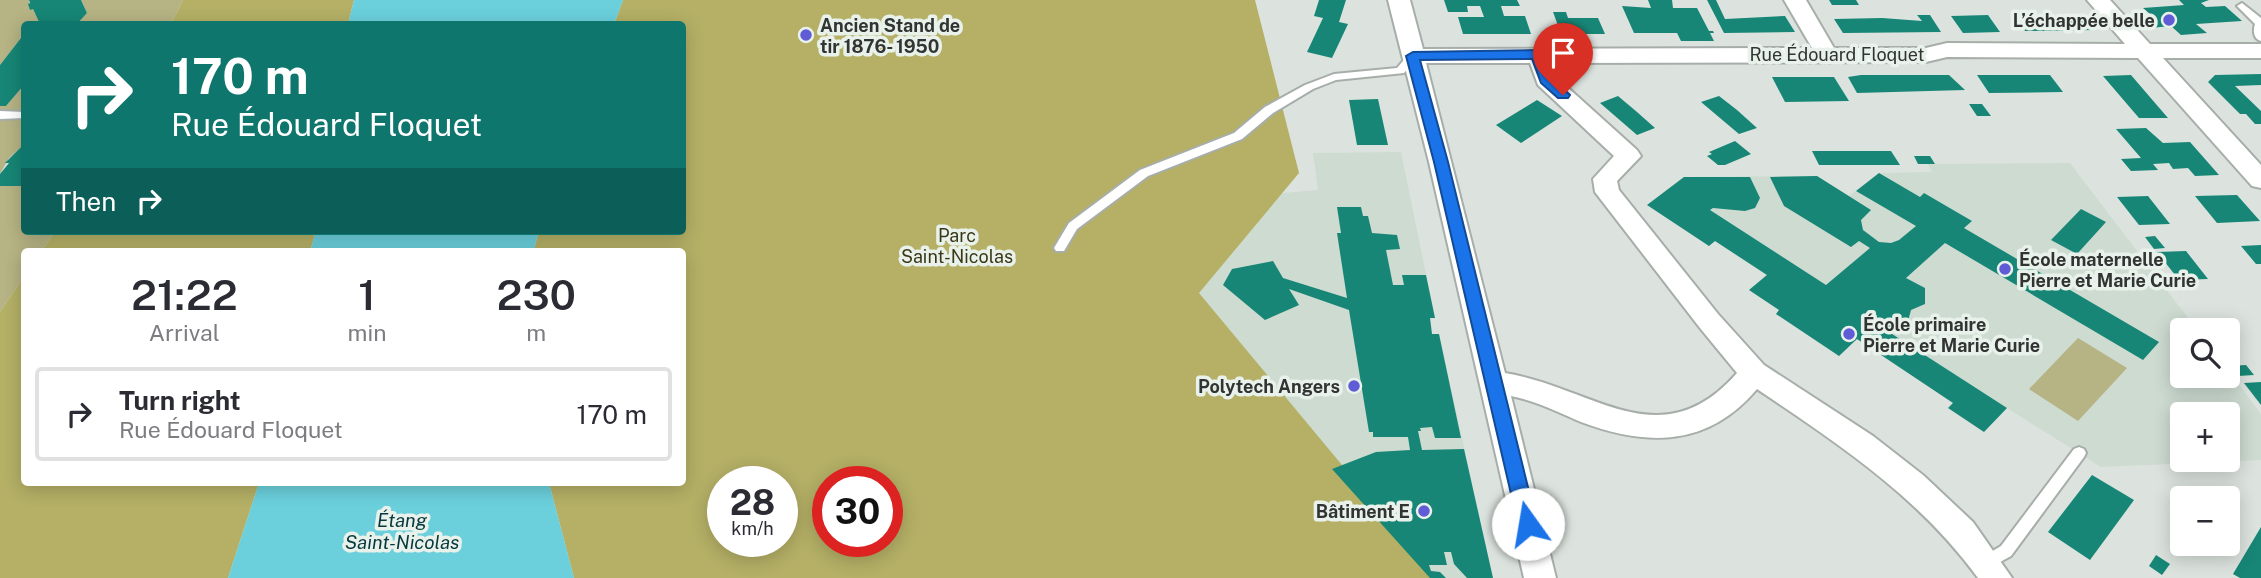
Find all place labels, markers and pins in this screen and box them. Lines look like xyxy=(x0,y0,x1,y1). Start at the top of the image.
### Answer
place label: L’échappée belle xyxy=(2013,10,2155,31)
marker: L’échappée belle xyxy=(2161,12,2177,28)
place label: Ancien Stand de tir 1876- 1950 xyxy=(820,15,960,57)
pin xyxy=(1533,23,1593,95)
marker: Ancien Stand de tir 1876- 1950 xyxy=(798,27,814,43)
place label: École maternelle Pierre et Marie Curie xyxy=(2019,248,2196,291)
marker: École maternelle Pierre et Marie Curie xyxy=(1997,261,2013,277)
place label: École primaire Pierre et Marie Curie xyxy=(1863,313,2040,356)
marker: École primaire Pierre et Marie Curie xyxy=(1841,326,1857,342)
place label: Polytech Angers xyxy=(1198,376,1340,397)
marker: Polytech Angers xyxy=(1346,378,1362,394)
place label: Bâtiment E xyxy=(1316,501,1410,522)
marker: Bâtiment E xyxy=(1416,503,1432,519)

